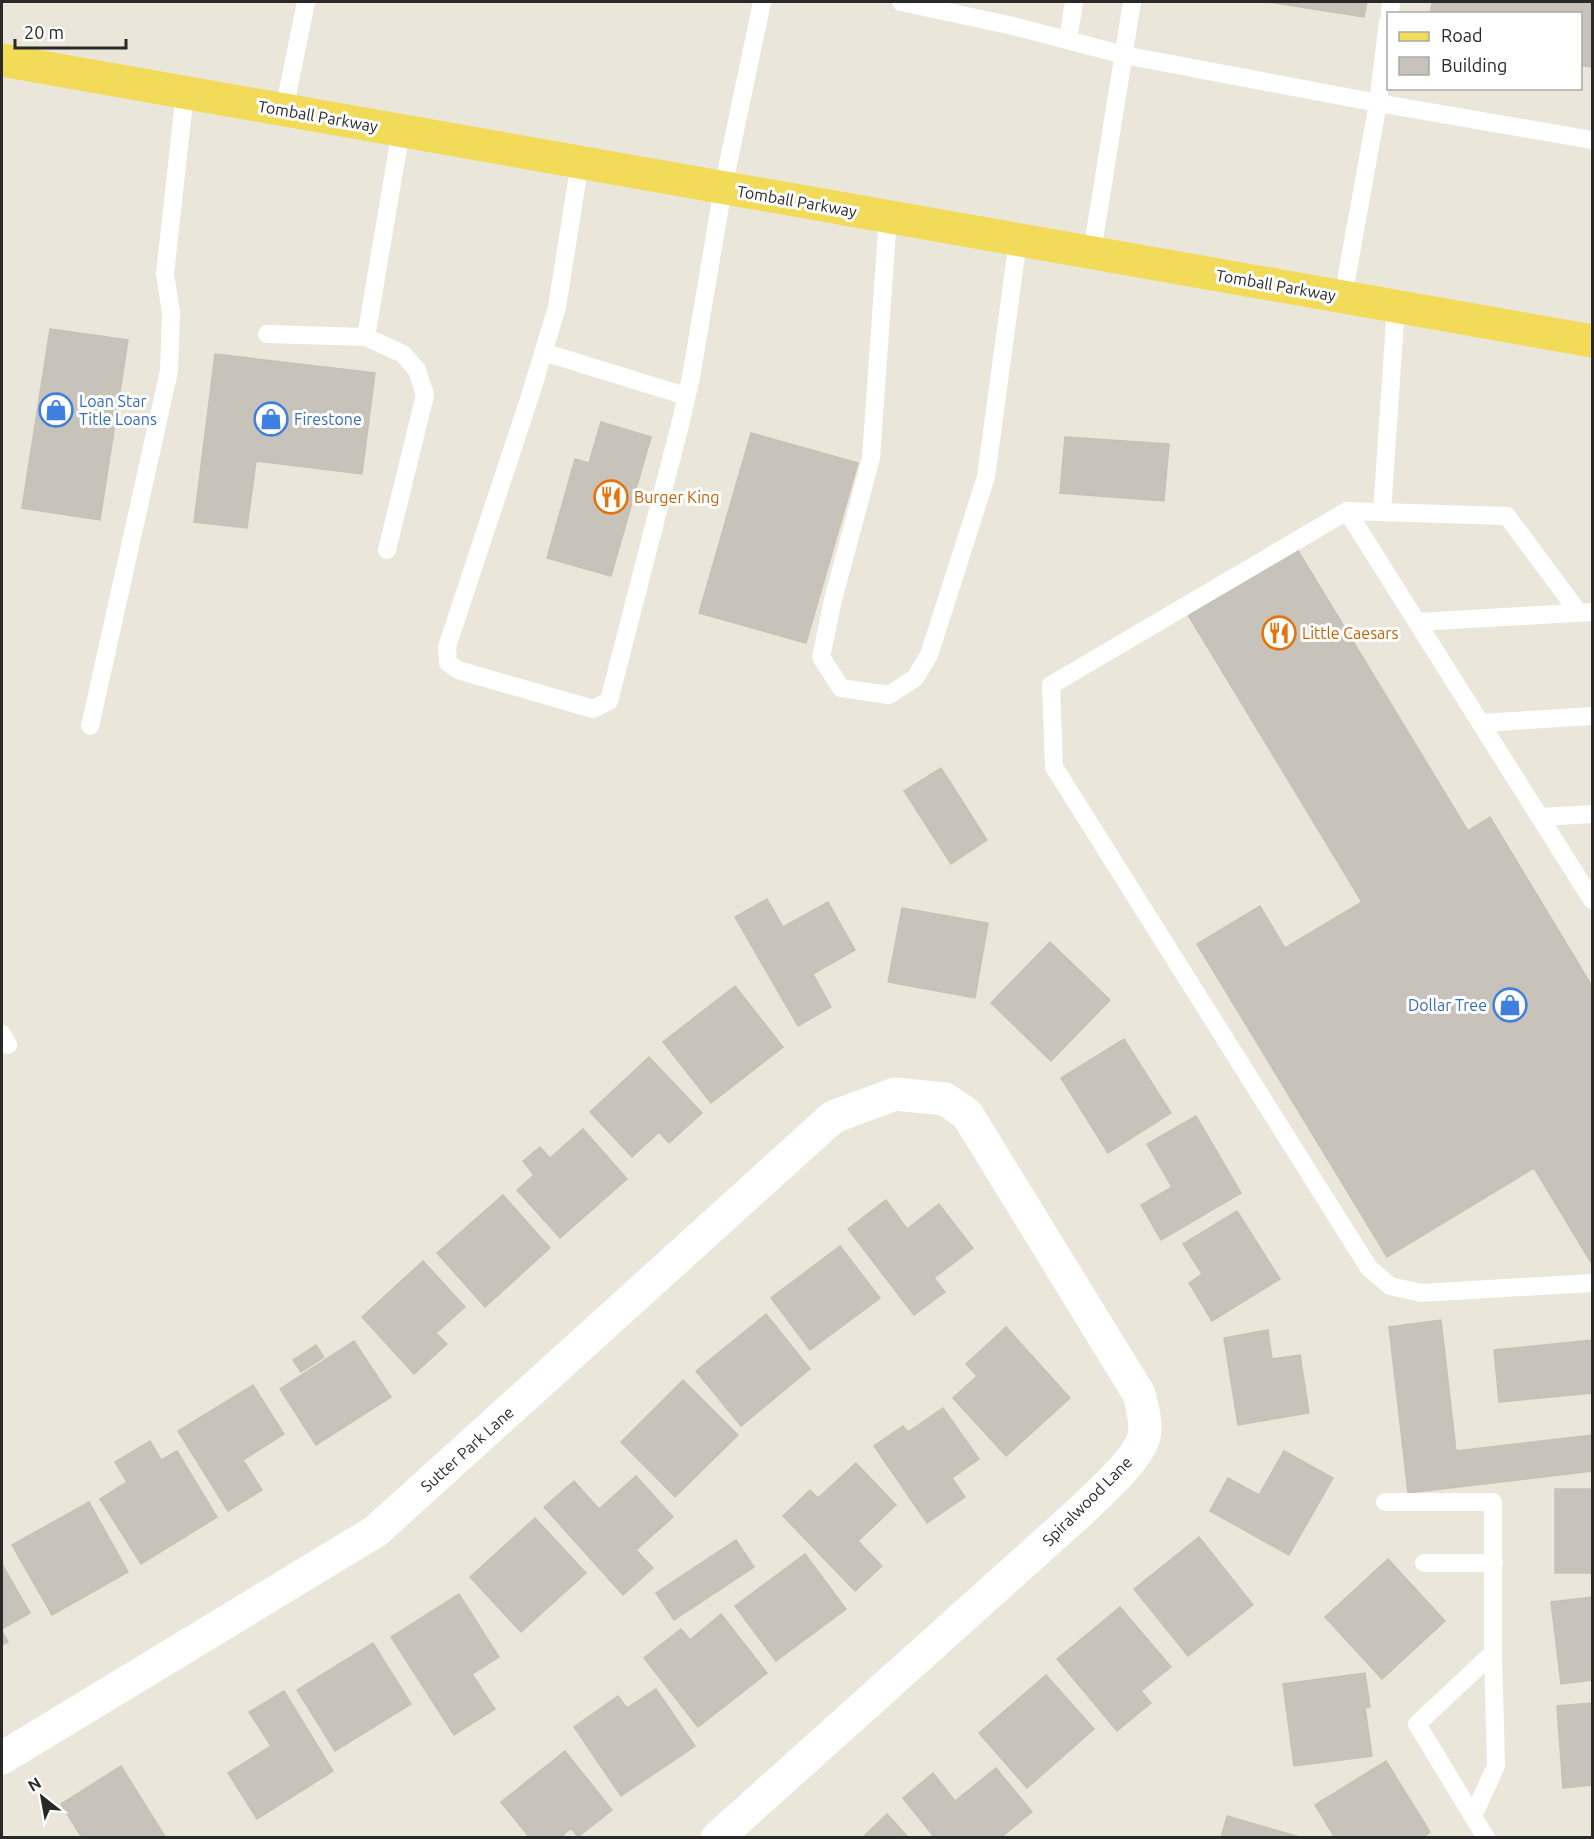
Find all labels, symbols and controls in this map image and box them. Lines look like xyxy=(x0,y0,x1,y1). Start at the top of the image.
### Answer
scale bar xyxy=(15,12,126,50)
legend xyxy=(1387,12,1582,90)
text: 20 m xyxy=(24,22,64,42)
text: Road xyxy=(1441,25,1483,45)
text: Building xyxy=(1441,55,1507,75)
street label: Tomball Parkway xyxy=(257,97,379,135)
street label: Tomball Parkway xyxy=(736,182,858,220)
street label: Tomball Parkway xyxy=(1215,266,1337,304)
shop icon: Loan Star Title Loans xyxy=(38,392,74,428)
place label: Loan Star Title Loans xyxy=(79,392,157,428)
shop icon: Firestone xyxy=(253,401,289,437)
place label: Firestone xyxy=(294,410,362,428)
restaurant icon: Burger King xyxy=(593,479,629,515)
place label: Burger King xyxy=(634,488,719,506)
restaurant icon: Little Caesars xyxy=(1261,615,1297,651)
place label: Little Caesars xyxy=(1302,624,1398,642)
shop icon: Dollar Tree xyxy=(1492,987,1528,1023)
place label: Dollar Tree xyxy=(1408,996,1487,1014)
street label: Sutter Park Lane xyxy=(417,1403,517,1495)
street label: Spiralwood Lane xyxy=(1039,1453,1135,1549)
north arrow xyxy=(12,1767,72,1827)
text: N xyxy=(25,1773,44,1795)

